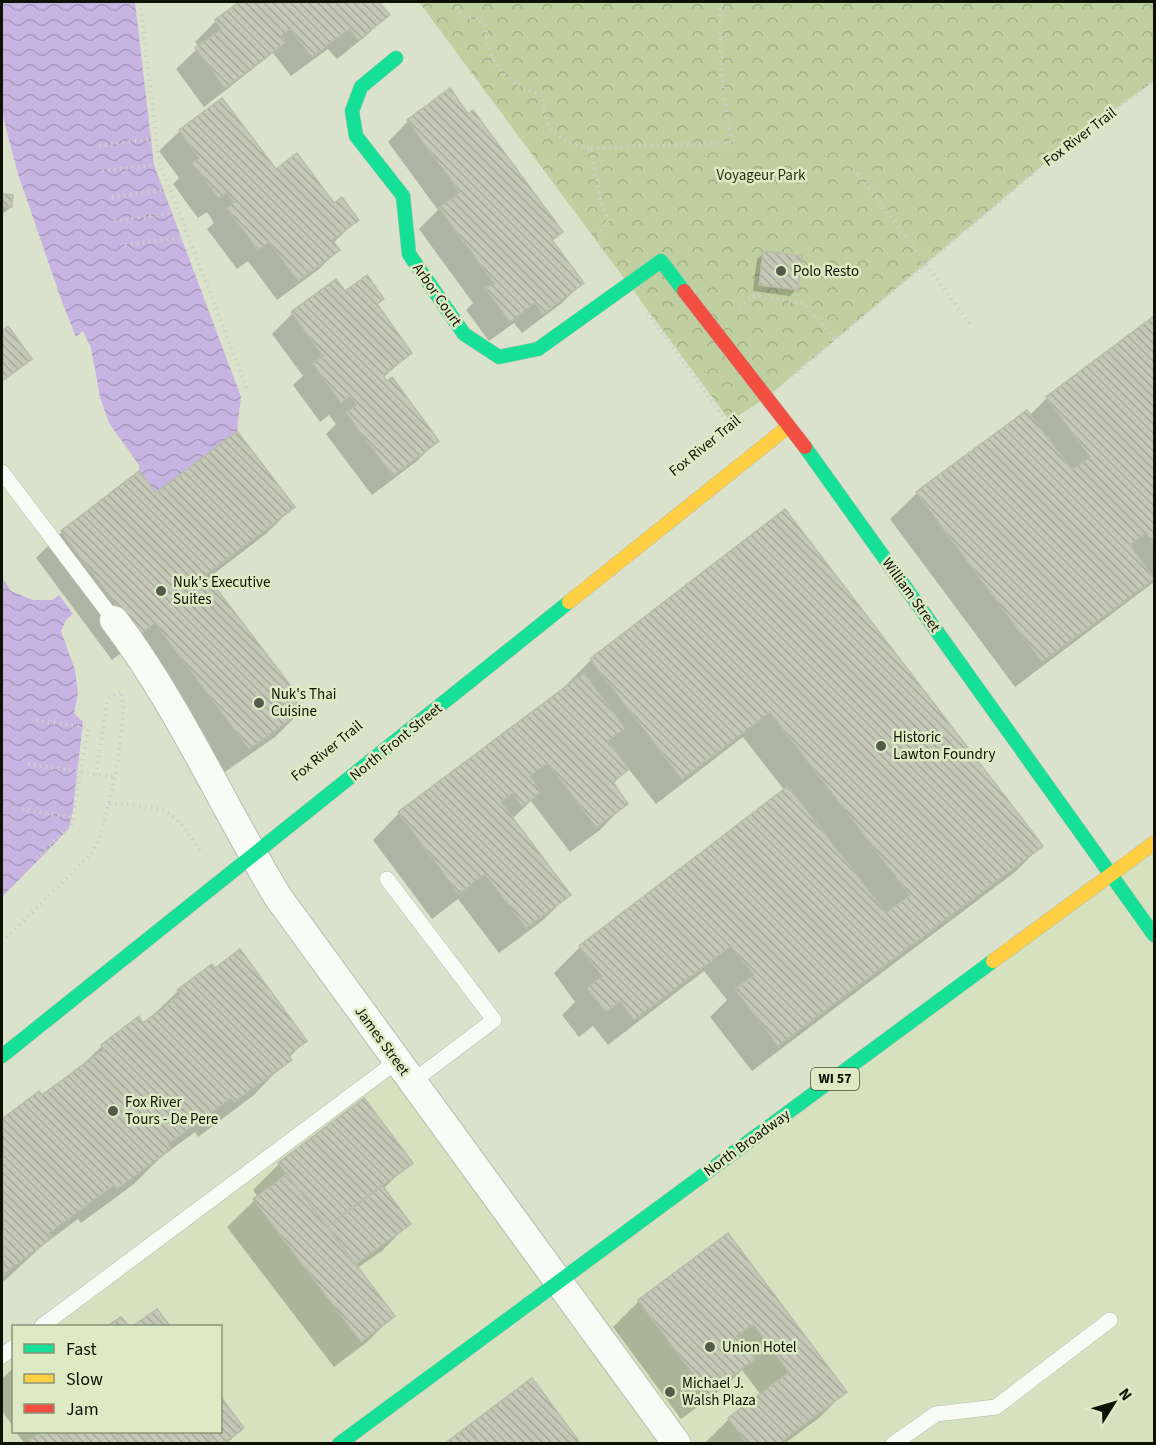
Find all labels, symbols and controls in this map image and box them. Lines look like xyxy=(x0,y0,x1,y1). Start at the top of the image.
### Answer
street label: Fox River Trail xyxy=(1039,102,1121,172)
park label: Voyageur Park xyxy=(716,165,806,186)
street label: Arbor Court xyxy=(407,259,467,331)
place label: Polo Resto xyxy=(793,261,859,282)
marker: Polo Resto xyxy=(774,264,788,278)
street label: Fox River Trail xyxy=(665,410,745,481)
street label: William Street xyxy=(877,553,945,637)
place label: Nuk's Executive Suites xyxy=(173,572,270,610)
marker: Nuk's Executive Suites xyxy=(154,584,168,598)
place label: Nuk's Thai Cuisine xyxy=(271,684,336,722)
marker: Nuk's Thai Cuisine xyxy=(252,696,266,710)
street label: North Front Street xyxy=(345,698,447,786)
street label: Fox River Trail xyxy=(287,715,367,786)
place label: Historic Lawton Foundry xyxy=(893,727,995,765)
marker: Historic Lawton Foundry xyxy=(874,739,888,753)
street label: James Street xyxy=(350,1002,414,1080)
road number: WI 57 xyxy=(811,1068,859,1090)
place label: Fox River Tours - De Pere xyxy=(125,1092,218,1130)
marker: Fox River Tours - De Pere xyxy=(106,1104,120,1118)
street label: North Broadway xyxy=(700,1104,794,1182)
legend xyxy=(12,1325,222,1433)
text: Fast xyxy=(66,1337,97,1362)
place label: Union Hotel xyxy=(722,1337,797,1358)
marker: Union Hotel xyxy=(703,1340,717,1354)
text: Slow xyxy=(66,1367,103,1392)
place label: Michael J. Walsh Plaza xyxy=(682,1373,756,1411)
north arrow xyxy=(1084,1373,1144,1433)
text: N xyxy=(1113,1384,1137,1405)
marker: Michael J. Walsh Plaza xyxy=(663,1385,677,1399)
text: Jam xyxy=(66,1397,99,1422)

